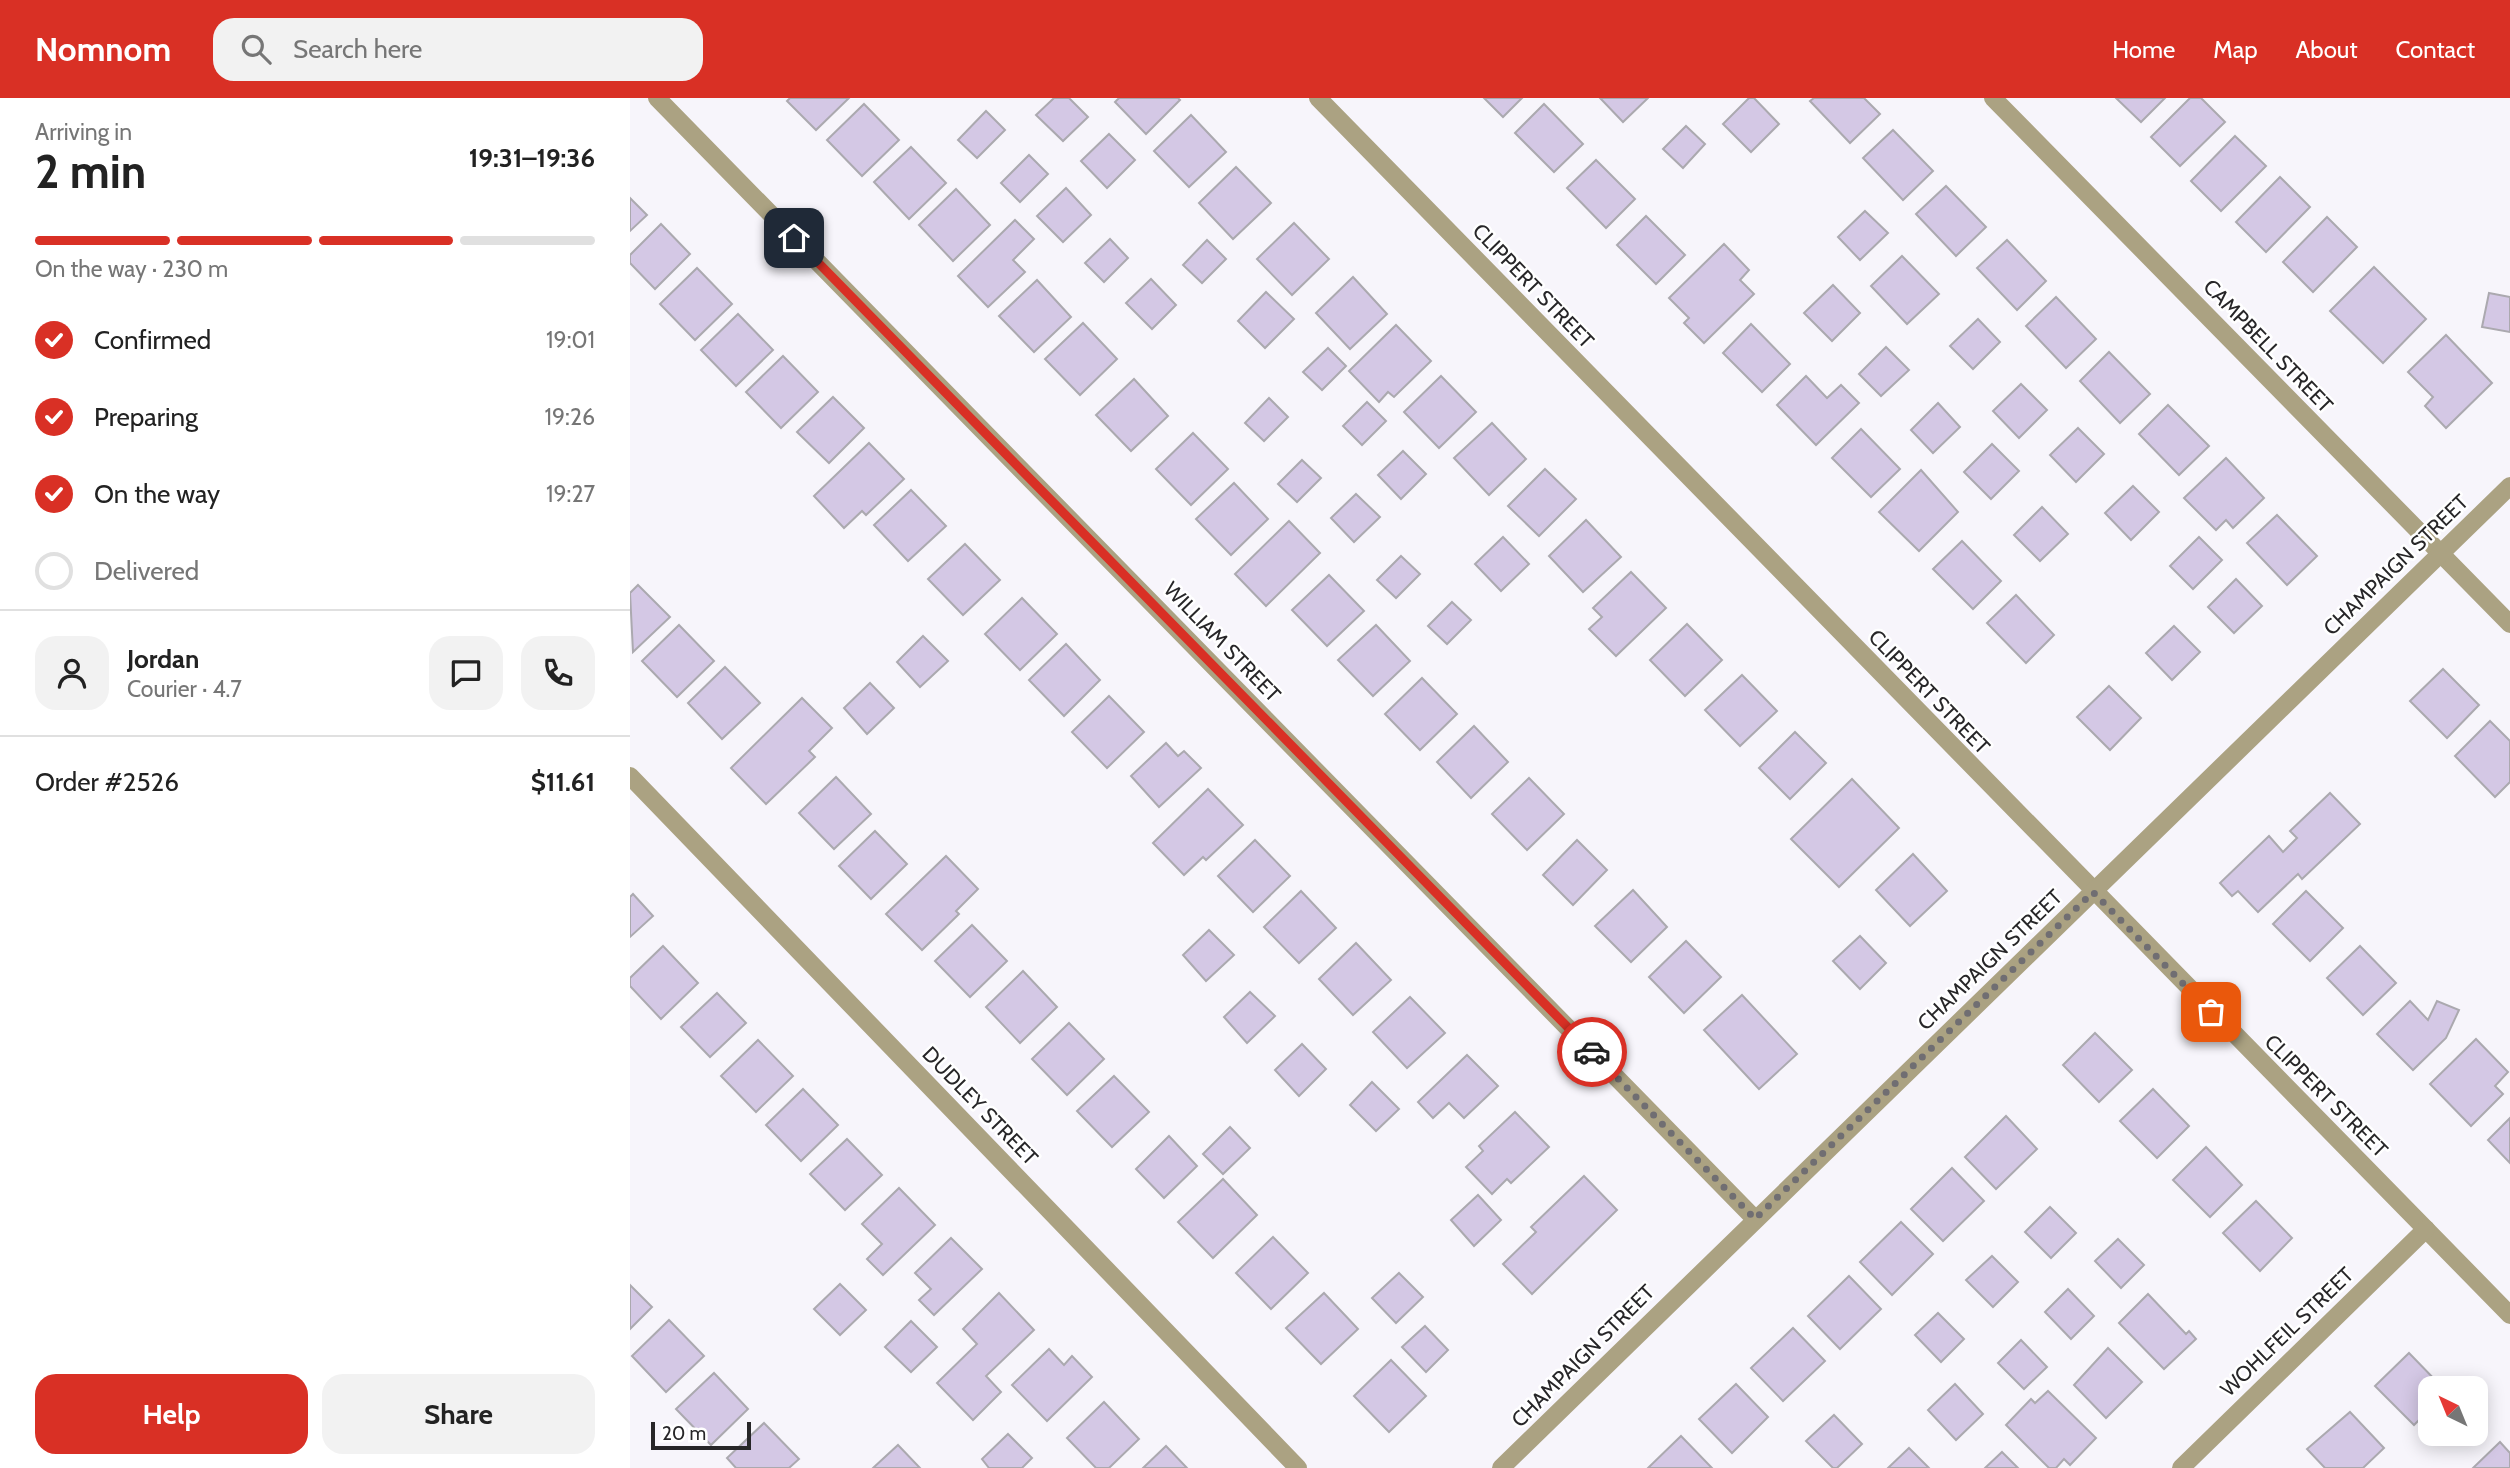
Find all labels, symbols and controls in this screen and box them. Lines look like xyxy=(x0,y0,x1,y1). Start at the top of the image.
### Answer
search box xyxy=(213,18,703,81)
text: Nomnom xyxy=(35,29,171,69)
icon: search xyxy=(237,30,275,68)
text: Search here xyxy=(293,33,422,65)
text: Home xyxy=(2112,35,2175,64)
text: Map xyxy=(2213,35,2258,64)
text: About xyxy=(2296,35,2358,64)
text: Contact xyxy=(2396,35,2475,64)
text: Arriving in xyxy=(35,118,132,146)
text: 19:31–19:36 xyxy=(469,142,595,174)
text: 2 min xyxy=(35,144,146,200)
pin xyxy=(764,208,824,268)
street label: CLIPPERT STREET xyxy=(1468,218,1599,353)
icon: home xyxy=(775,219,813,257)
text: On the way · 230 m xyxy=(35,255,228,283)
street label: CAMPBELL STREET xyxy=(2198,274,2338,417)
icon: check xyxy=(35,321,73,359)
text: Confirmed xyxy=(94,324,211,356)
text: 19:01 xyxy=(546,326,595,354)
icon: check xyxy=(35,398,73,436)
text: Preparing xyxy=(94,401,198,433)
text: 19:26 xyxy=(545,403,595,431)
icon: check xyxy=(35,475,73,513)
text: On the way xyxy=(94,478,220,510)
text: 19:27 xyxy=(546,480,595,508)
street label: CHAMPAIGN STREET xyxy=(2318,489,2473,640)
text: Delivered xyxy=(94,555,199,587)
street label: WILLIAM STREET xyxy=(1159,577,1286,707)
street label: CLIPPERT STREET xyxy=(1864,624,1995,759)
button: person xyxy=(35,636,109,710)
button: chat xyxy=(429,636,503,710)
button: phone xyxy=(521,636,595,710)
text: Jordan xyxy=(127,643,199,675)
text: Courier · 4.7 xyxy=(127,675,242,703)
text: Order #2526 xyxy=(35,766,179,798)
text: $11.61 xyxy=(531,766,595,798)
street label: CHAMPAIGN STREET xyxy=(1912,884,2067,1035)
pin xyxy=(2181,982,2241,1042)
icon: bag xyxy=(2192,993,2230,1031)
courier xyxy=(1557,1017,1627,1087)
street label: CLIPPERT STREET xyxy=(2260,1029,2393,1162)
icon: car xyxy=(1573,1033,1611,1071)
street label: DUDLEY STREET xyxy=(917,1041,1043,1170)
street label: WOHLFEIL STREET xyxy=(2215,1262,2358,1401)
street label: CHAMPAIGN STREET xyxy=(1506,1279,1659,1432)
button: Help xyxy=(35,1374,308,1454)
button: Share xyxy=(322,1374,595,1454)
north arrow xyxy=(2418,1376,2488,1446)
map controls xyxy=(2418,1376,2488,1446)
scale bar xyxy=(651,1419,751,1451)
text: 20 m xyxy=(662,1422,706,1445)

